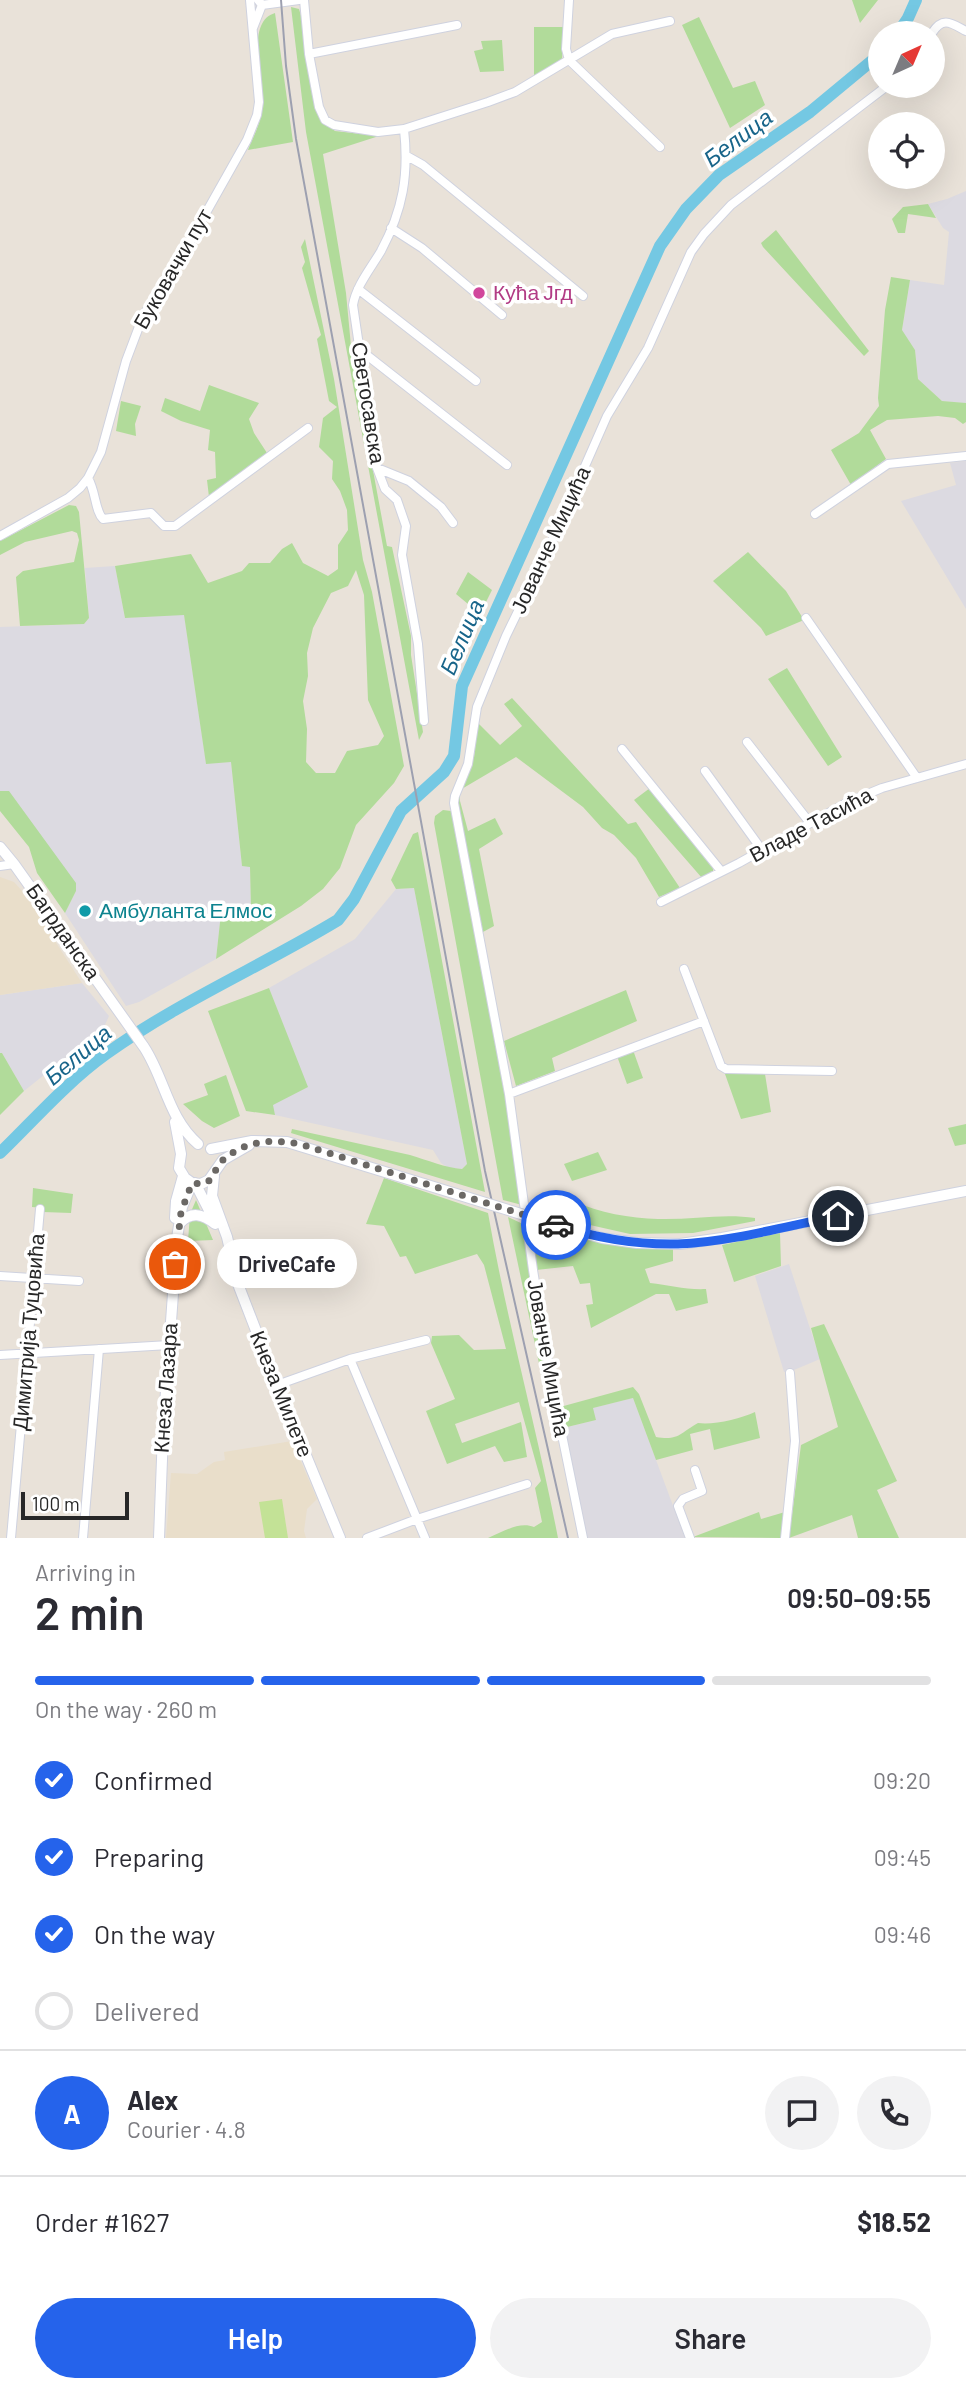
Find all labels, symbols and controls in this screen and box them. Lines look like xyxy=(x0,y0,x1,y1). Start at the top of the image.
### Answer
north arrow xyxy=(868,21,945,98)
map controls xyxy=(868,21,945,189)
water label: Белица xyxy=(697,102,777,172)
button: locate xyxy=(868,112,945,189)
street label: Буковачки пут xyxy=(127,203,216,333)
place label: Кућа Јгд xyxy=(493,279,573,304)
marker: Кућа Јгд xyxy=(471,285,487,301)
street label: Светосавска xyxy=(348,340,392,466)
street label: Јованче Мицића xyxy=(505,462,595,617)
water label: Белица xyxy=(433,595,489,678)
street label: Владе Тасића xyxy=(745,781,876,866)
street label: Багрданска xyxy=(22,878,107,984)
place label: Амбуланта Елмос xyxy=(99,897,272,922)
marker: Амбуланта Елмос xyxy=(77,903,93,919)
water label: Белица xyxy=(38,1018,117,1090)
pin xyxy=(808,1186,868,1246)
courier xyxy=(521,1190,591,1260)
icon: home xyxy=(819,1197,857,1235)
icon: car xyxy=(537,1206,575,1244)
street label: Димитрија Туцовића xyxy=(6,1232,49,1431)
pin xyxy=(145,1234,205,1294)
callout: DriveCafe xyxy=(217,1240,357,1288)
icon: bag xyxy=(156,1245,194,1283)
text: DriveCafe xyxy=(238,1249,336,1277)
street label: Јованче Мицића xyxy=(523,1277,576,1439)
street label: Кнеза Лазара xyxy=(147,1322,182,1454)
street label: Кнеза Милете xyxy=(246,1327,319,1460)
scale bar xyxy=(21,1489,130,1521)
text: 100 m xyxy=(32,1492,80,1515)
text: Arriving in xyxy=(35,1558,136,1586)
text: 09:50–09:55 xyxy=(787,1582,931,1613)
text: 2 min xyxy=(35,1584,144,1639)
text: On the way · 260 m xyxy=(35,1695,217,1723)
icon: check xyxy=(35,1761,73,1799)
text: Confirmed xyxy=(94,1764,213,1795)
text: 09:20 xyxy=(873,1766,931,1794)
icon: check xyxy=(35,1838,73,1876)
text: Preparing xyxy=(94,1841,204,1872)
text: 09:45 xyxy=(874,1843,931,1871)
icon: check xyxy=(35,1915,73,1953)
text: On the way xyxy=(94,1918,215,1949)
text: 09:46 xyxy=(874,1920,931,1948)
text: Delivered xyxy=(94,1995,200,2026)
button: chat xyxy=(765,2076,839,2150)
button: phone xyxy=(857,2076,931,2150)
text: Alex xyxy=(127,2084,178,2115)
text: A xyxy=(63,2098,81,2129)
text: Courier · 4.8 xyxy=(127,2115,246,2143)
text: Order #1627 xyxy=(35,2206,169,2237)
text: $18.52 xyxy=(857,2206,931,2237)
button: Help xyxy=(35,2298,476,2378)
button: Share xyxy=(490,2298,931,2378)

